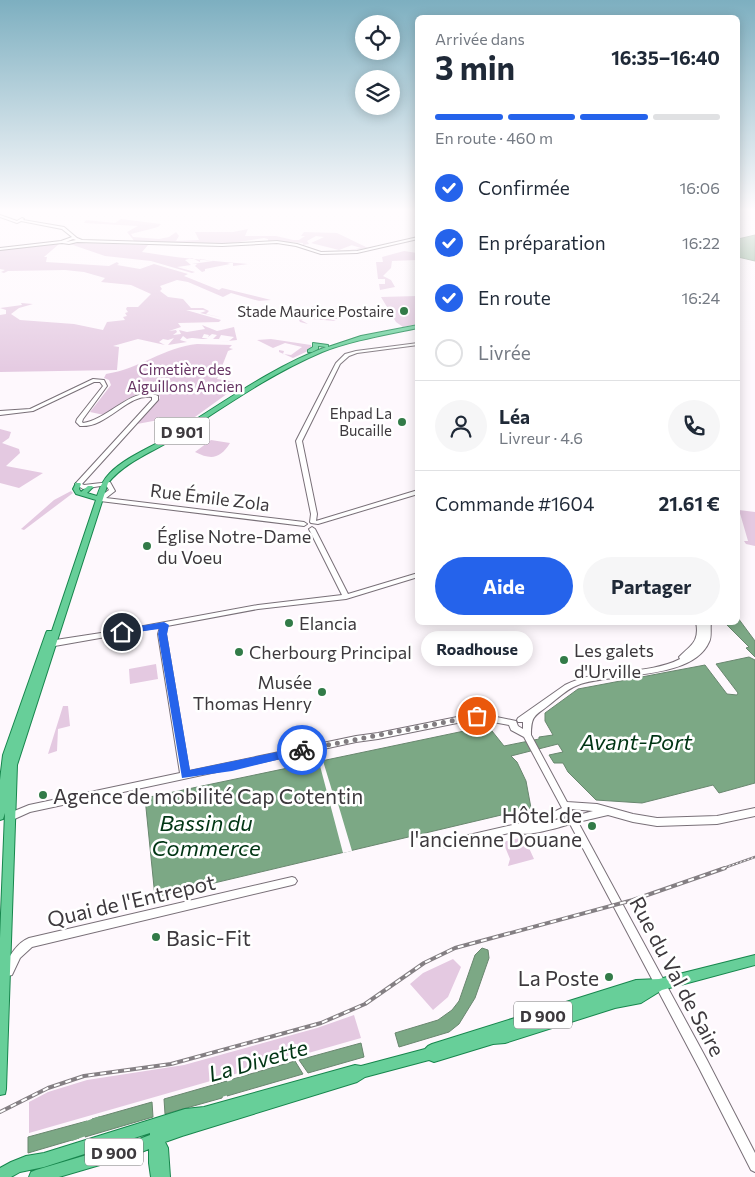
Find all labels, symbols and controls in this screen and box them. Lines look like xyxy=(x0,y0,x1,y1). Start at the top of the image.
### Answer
map controls xyxy=(355,15,400,115)
button: locate xyxy=(355,15,400,60)
text: Arrivée dans xyxy=(435,29,525,48)
text: 16:35–16:40 xyxy=(611,46,720,69)
text: 3 min xyxy=(435,47,515,87)
button: layers xyxy=(355,70,400,115)
text: En route · 460 m xyxy=(435,128,553,147)
icon: check xyxy=(435,174,463,202)
text: Confirmée xyxy=(478,176,570,199)
text: 16:06 xyxy=(680,178,720,197)
icon: check xyxy=(435,229,463,257)
text: En préparation xyxy=(478,231,606,254)
text: 16:22 xyxy=(682,233,720,252)
icon: check xyxy=(435,284,463,312)
text: En route xyxy=(478,286,551,309)
text: 16:24 xyxy=(681,288,720,307)
place label: Stade Maurice Postaire xyxy=(237,302,394,320)
marker: Stade Maurice Postaire xyxy=(398,305,410,317)
text: Livrée xyxy=(478,341,531,364)
park label: Cimetière des Aiguillons Ancien xyxy=(127,360,243,395)
button: person xyxy=(435,400,487,452)
button: phone xyxy=(668,400,720,452)
place label: Ehpad La Bucaille xyxy=(330,404,392,439)
text: Léa xyxy=(499,405,530,428)
marker: Ehpad La Bucaille xyxy=(396,416,408,428)
road number: D 901 xyxy=(154,418,210,444)
text: Livreur · 4.6 xyxy=(499,428,583,447)
street label: Rue Émile Zola xyxy=(149,479,271,515)
text: Commande #1604 xyxy=(435,492,594,515)
text: 21.61 € xyxy=(659,492,720,515)
place label: Église Notre-Dame du Voeu xyxy=(157,525,311,568)
marker: Église Notre-Dame du Voeu xyxy=(141,540,153,552)
button: Aide xyxy=(435,557,573,615)
button: Partager xyxy=(583,557,720,615)
pin xyxy=(101,611,143,653)
place label: Elancia xyxy=(299,612,357,634)
marker: Elancia xyxy=(283,617,295,629)
icon: home xyxy=(108,618,136,646)
callout: Roadhouse xyxy=(421,631,533,666)
text: Roadhouse xyxy=(436,639,518,658)
place label: Les galets d'Urville xyxy=(574,639,654,682)
place label: Cherbourg Principal xyxy=(249,641,412,663)
marker: Cherbourg Principal xyxy=(233,646,245,658)
marker: Les galets d'Urville xyxy=(558,654,570,666)
place label: Musée Thomas Henry xyxy=(193,671,312,714)
marker: Musée Thomas Henry xyxy=(316,686,328,698)
pin xyxy=(456,695,498,737)
icon: bag xyxy=(463,702,491,730)
courier xyxy=(277,725,327,775)
water label: Avant-Port xyxy=(579,728,693,755)
icon: bike xyxy=(288,736,316,764)
place label: Agence de mobilité Cap Cotentin xyxy=(53,783,363,808)
marker: Agence de mobilité Cap Cotentin xyxy=(37,789,49,801)
place label: Hôtel de l'ancienne Douane xyxy=(410,802,582,851)
water label: Bassin du Commerce xyxy=(151,809,261,861)
marker: Hôtel de l'ancienne Douane xyxy=(586,820,598,832)
street label: Quai de l'Entrepot xyxy=(45,869,217,931)
street label: Rue du Val de Saire xyxy=(625,892,731,1060)
place label: Basic-Fit xyxy=(166,925,251,950)
marker: Basic-Fit xyxy=(150,931,162,943)
place label: La Poste xyxy=(518,965,599,990)
marker: La Poste xyxy=(603,971,615,983)
road number: D 900 xyxy=(514,1002,572,1028)
water label: La Divette xyxy=(205,1033,311,1087)
road number: D 900 xyxy=(85,1138,143,1166)

